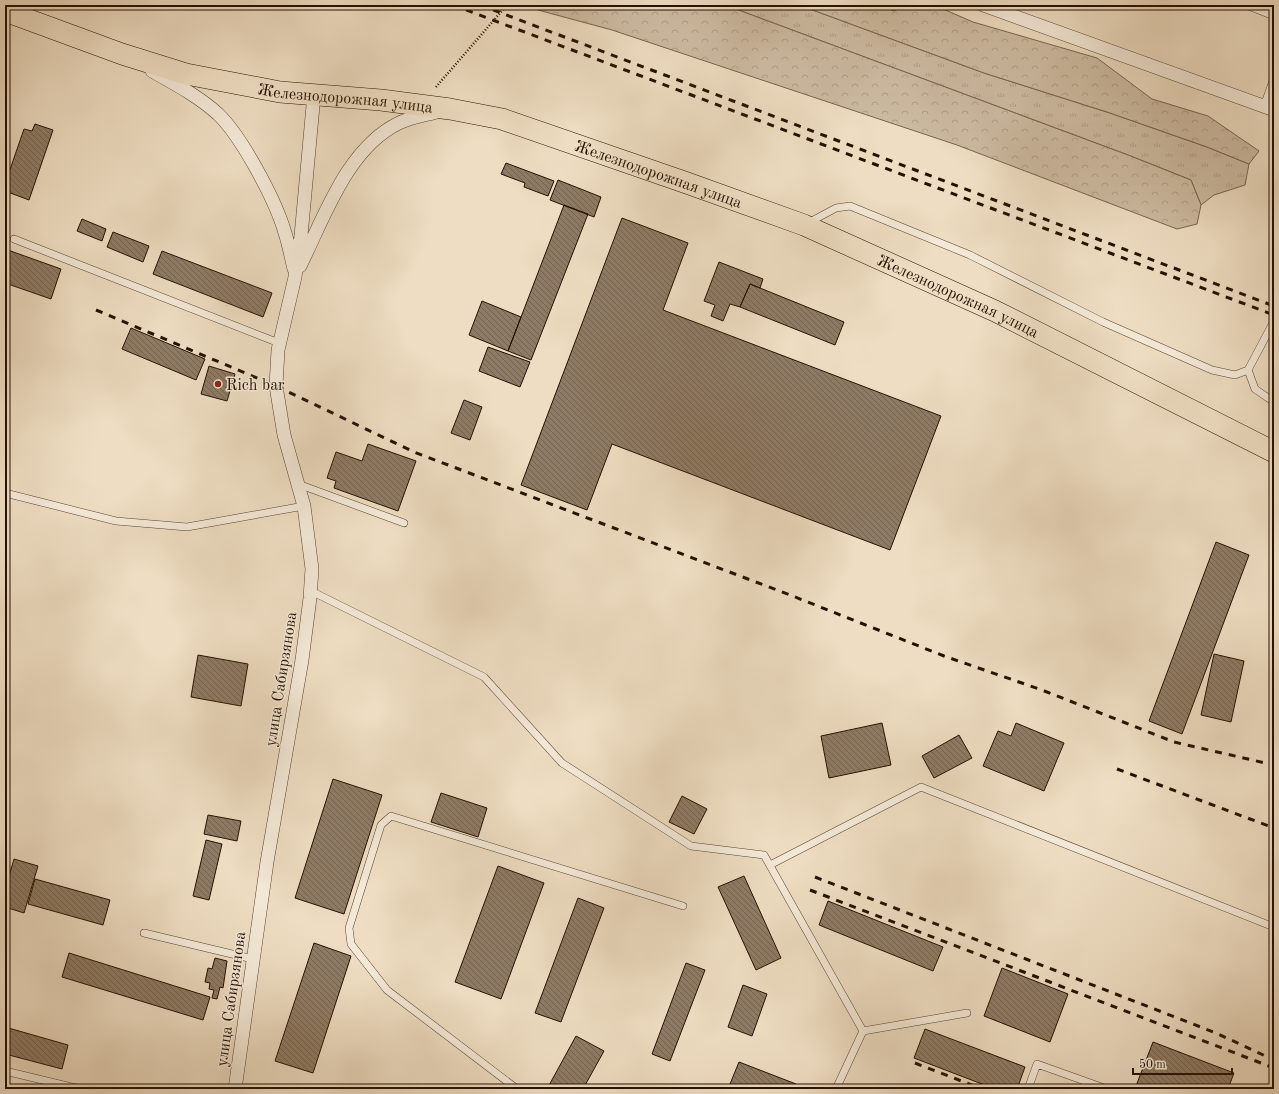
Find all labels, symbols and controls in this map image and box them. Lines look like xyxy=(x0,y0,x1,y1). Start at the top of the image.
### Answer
street label: Железнодорожная улица xyxy=(256,82,434,117)
street label: Железнодорожная улица xyxy=(572,139,744,212)
street label: Железнодорожная улица xyxy=(874,253,1041,342)
place label: Rich bar xyxy=(226,378,285,394)
marker: Rich bar xyxy=(213,379,223,389)
street label: улица Сабирзянова xyxy=(263,611,301,748)
street label: улица Сабирзянова xyxy=(215,931,249,1068)
scale bar xyxy=(1133,1050,1232,1076)
text: 50 m xyxy=(1139,1058,1166,1071)

